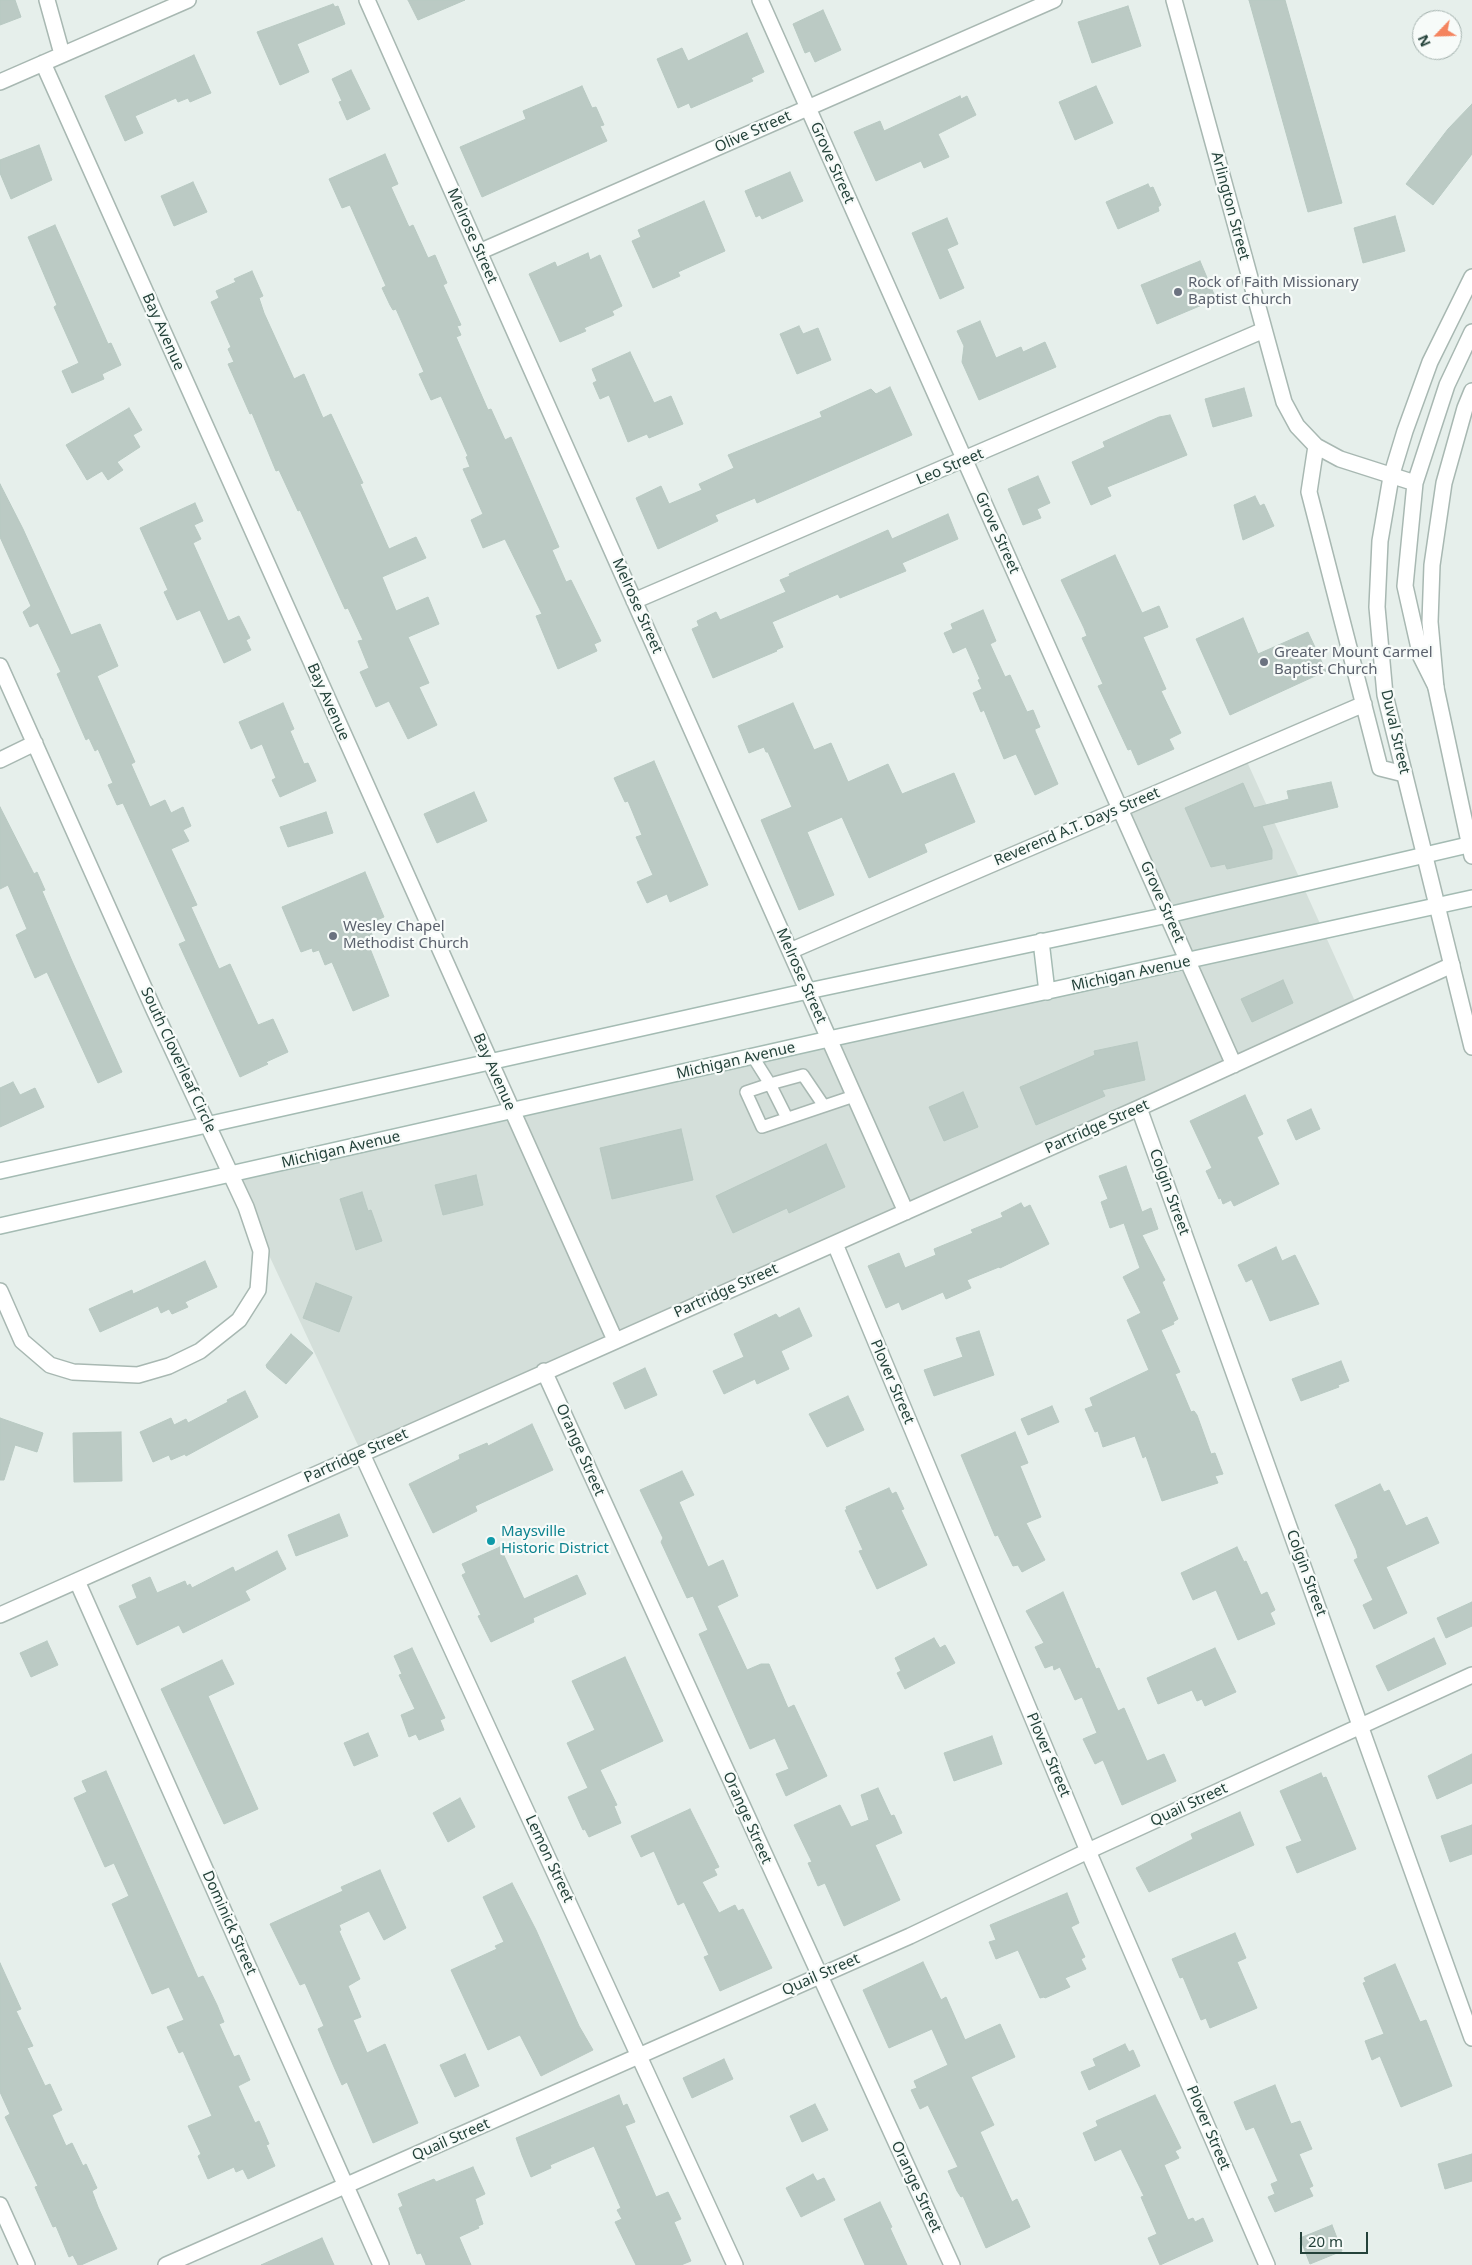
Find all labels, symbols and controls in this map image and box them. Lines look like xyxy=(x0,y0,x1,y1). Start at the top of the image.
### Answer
north arrow xyxy=(1412,10,1462,60)
text: N xyxy=(1413,32,1435,50)
street label: Olive Street xyxy=(712,107,794,157)
street label: Grove Street xyxy=(806,119,858,207)
street label: Arlington Street xyxy=(1207,150,1253,262)
street label: Melrose Street xyxy=(443,186,501,286)
place label: Rock of Faith Missionary Baptist Church xyxy=(1188,274,1359,309)
marker: Rock of Faith Missionary Baptist Church xyxy=(1172,286,1184,298)
street label: Bay Avenue xyxy=(138,291,188,373)
street label: Leo Street xyxy=(914,445,986,489)
street label: Grove Street xyxy=(971,489,1023,577)
street label: Melrose Street xyxy=(608,556,666,656)
place label: Greater Mount Carmel Baptist Church xyxy=(1274,644,1433,679)
marker: Greater Mount Carmel Baptist Church xyxy=(1258,656,1270,668)
street label: Bay Avenue xyxy=(303,661,353,743)
street label: Duval Street xyxy=(1377,688,1413,776)
street label: Reverend A.T. Days Street xyxy=(991,784,1163,870)
street label: Grove Street xyxy=(1136,858,1188,946)
place label: Wesley Chapel Methodist Church xyxy=(343,918,469,953)
street label: Melrose Street xyxy=(772,926,830,1026)
marker: Wesley Chapel Methodist Church xyxy=(327,930,339,942)
street label: Michigan Avenue xyxy=(1070,953,1192,995)
street label: South Cloverleaf Circle xyxy=(136,985,220,1135)
street label: Bay Avenue xyxy=(469,1031,519,1113)
street label: Michigan Avenue xyxy=(675,1039,797,1083)
street label: Partridge Street xyxy=(1042,1096,1152,1158)
street label: Michigan Avenue xyxy=(280,1128,402,1172)
street label: Colgin Street xyxy=(1145,1146,1193,1238)
street label: Partridge Street xyxy=(671,1260,781,1322)
street label: Plover Street xyxy=(866,1337,918,1427)
street label: Orange Street xyxy=(552,1401,608,1499)
street label: Partridge Street xyxy=(301,1425,411,1487)
place label: Maysville Historic District xyxy=(501,1523,609,1558)
street label: Colgin Street xyxy=(1282,1527,1330,1619)
marker: Maysville Historic District xyxy=(485,1535,497,1547)
street label: Plover Street xyxy=(1022,1710,1074,1800)
street label: Orange Street xyxy=(719,1769,775,1867)
street label: Quail Street xyxy=(1148,1779,1230,1831)
street label: Lemon Street xyxy=(521,1812,577,1906)
street label: Dominick Street xyxy=(198,1868,260,1978)
street label: Quail Street xyxy=(779,1950,863,2000)
street label: Plover Street xyxy=(1182,2083,1234,2173)
street label: Quail Street xyxy=(409,2115,493,2165)
street label: Orange Street xyxy=(887,2138,945,2236)
scale bar xyxy=(1302,2222,1370,2254)
text: 20 m xyxy=(1308,2231,1343,2251)

